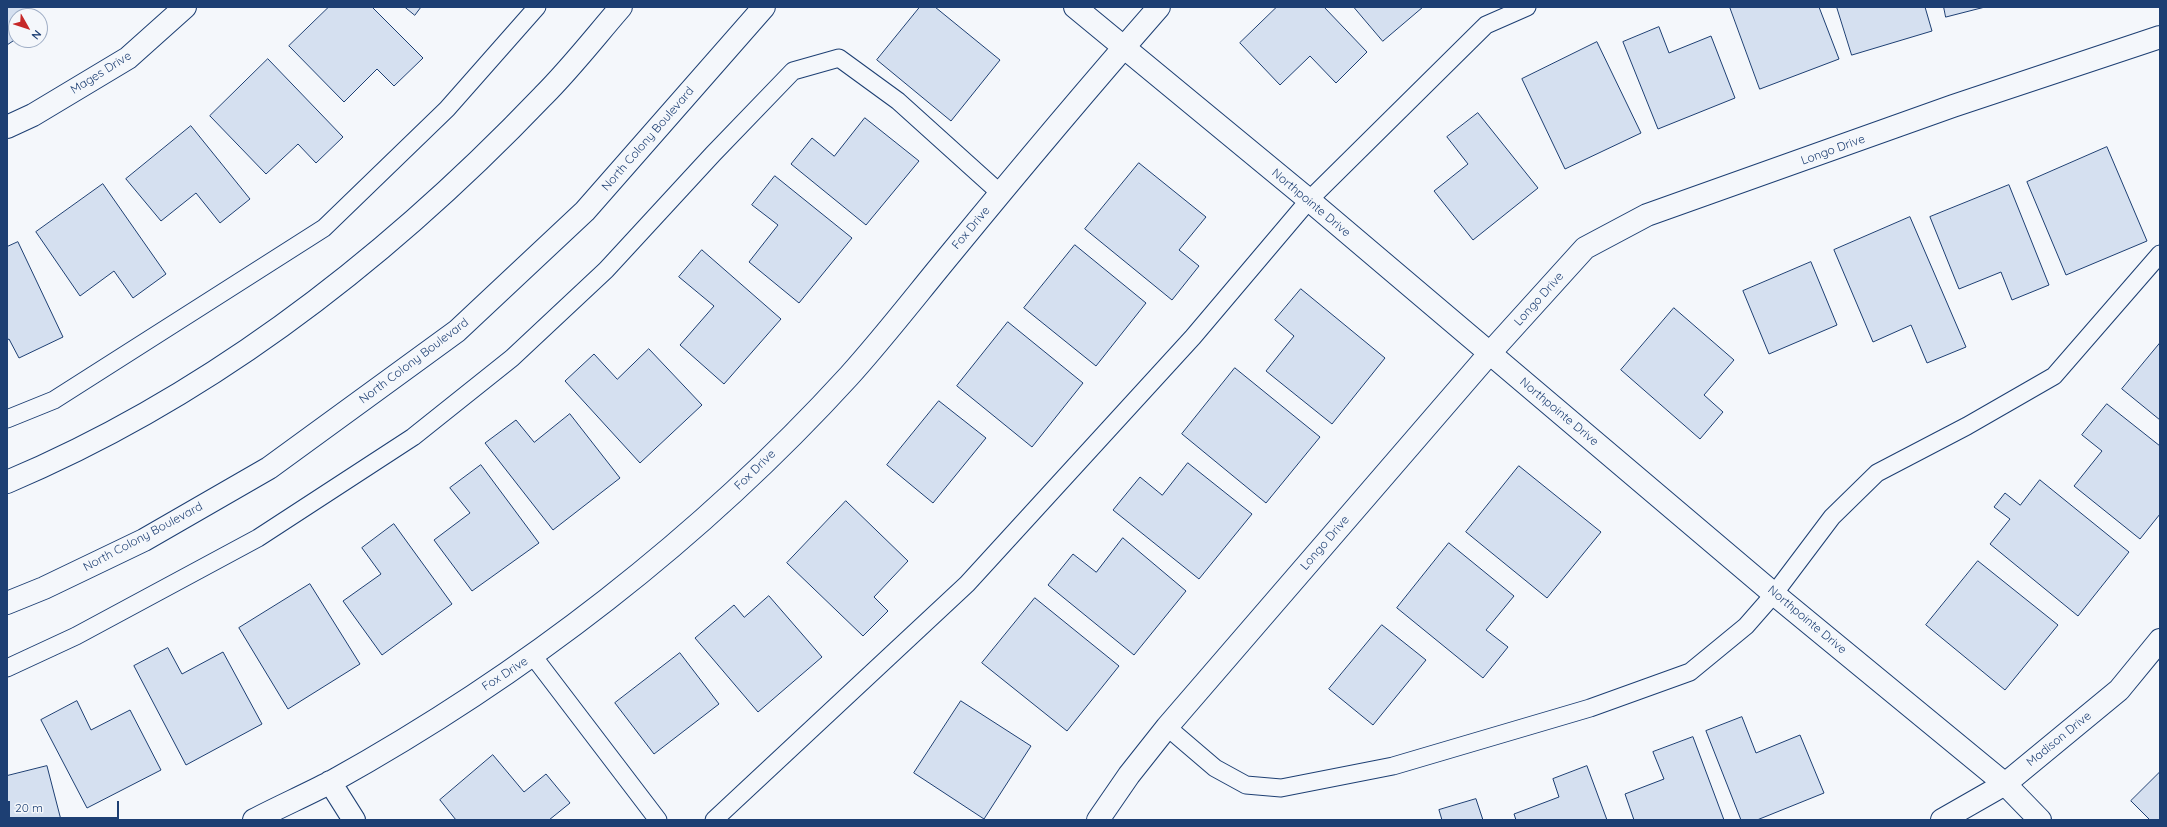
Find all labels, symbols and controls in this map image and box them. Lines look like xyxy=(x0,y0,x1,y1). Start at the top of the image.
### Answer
north arrow xyxy=(8,8,48,48)
text: N xyxy=(29,27,45,42)
street label: Mages Drive xyxy=(68,49,134,97)
street label: North Colony Boulevard xyxy=(599,84,697,194)
street label: Longo Drive xyxy=(1799,132,1867,168)
street label: Northpointe Drive xyxy=(1269,166,1353,240)
street label: Fox Drive xyxy=(949,204,993,252)
street label: Longo Drive xyxy=(1511,269,1567,329)
street label: North Colony Boulevard xyxy=(356,315,472,407)
street label: Northpointe Drive xyxy=(1517,375,1601,449)
street label: Fox Drive xyxy=(731,447,779,493)
street label: North Colony Boulevard xyxy=(81,499,205,575)
street label: Longo Drive xyxy=(1298,513,1352,573)
street label: Northpointe Drive xyxy=(1765,583,1849,657)
street label: Fox Drive xyxy=(479,654,531,694)
street label: Madison Drive xyxy=(2024,709,2094,769)
scale bar xyxy=(10,793,121,819)
text: 20 m xyxy=(15,800,43,815)

